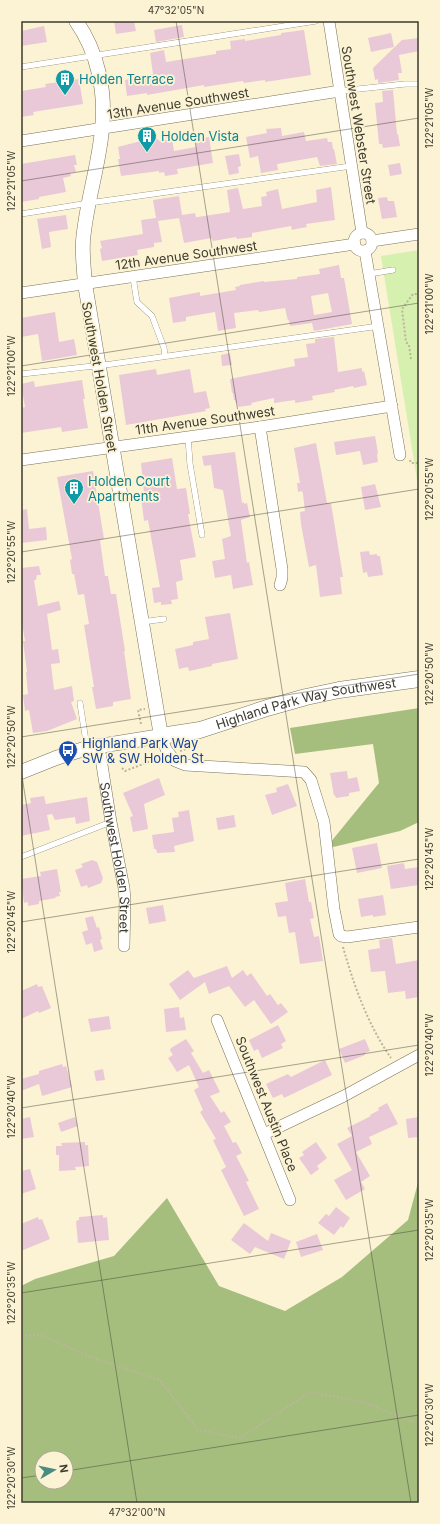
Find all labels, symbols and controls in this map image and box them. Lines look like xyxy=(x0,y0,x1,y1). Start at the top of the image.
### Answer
text: 47°32'05"N xyxy=(148,4,204,16)
street label: Southwest Webster Street xyxy=(339,45,379,205)
building icon: Holden Terrace xyxy=(54,68,76,96)
place label: Holden Terrace xyxy=(79,71,174,87)
street label: 13th Avenue Southwest xyxy=(106,84,250,122)
text: 122°21'05"W xyxy=(423,87,435,148)
building icon: Holden Vista xyxy=(136,125,158,153)
place label: Holden Vista xyxy=(161,128,239,144)
text: 122°21'05"W xyxy=(5,150,17,211)
street label: 12th Avenue Southwest xyxy=(114,237,258,273)
text: 122°21'00"W xyxy=(423,273,435,335)
street label: Southwest Holden Street xyxy=(79,300,121,454)
text: 122°21'00"W xyxy=(5,335,17,397)
street label: 11th Avenue Southwest xyxy=(134,402,276,438)
text: 122°20'55"W xyxy=(423,457,435,520)
place label: Holden Court Apartments xyxy=(88,473,170,504)
building icon: Holden Court Apartments xyxy=(63,477,85,505)
text: 122°20'55"W xyxy=(5,520,17,583)
text: 122°20'50"W xyxy=(423,642,435,706)
street label: Highland Park Way Southwest xyxy=(214,674,397,732)
text: 122°20'50"W xyxy=(5,705,17,769)
place label: Highland Park Way SW & SW Holden St xyxy=(82,735,204,766)
bus stop icon: Highland Park Way SW & SW Holden St xyxy=(57,739,79,767)
street label: Southwest Holden Street xyxy=(97,781,133,933)
text: 122°20'45"W xyxy=(423,828,435,890)
text: 122°20'45"W xyxy=(5,891,17,953)
text: 122°20'40"W xyxy=(423,1013,435,1076)
street label: Southwest Austin Place xyxy=(233,1034,301,1174)
text: 122°20'40"W xyxy=(5,1075,17,1138)
text: 122°20'35"W xyxy=(423,1198,435,1262)
text: 122°20'35"W xyxy=(5,1261,17,1325)
text: 122°20'30"W xyxy=(423,1383,435,1447)
text: 122°20'30"W xyxy=(5,1446,17,1510)
north arrow xyxy=(34,1450,74,1490)
text: N xyxy=(56,1463,71,1474)
text: 47°32'00"N xyxy=(109,1506,165,1518)

